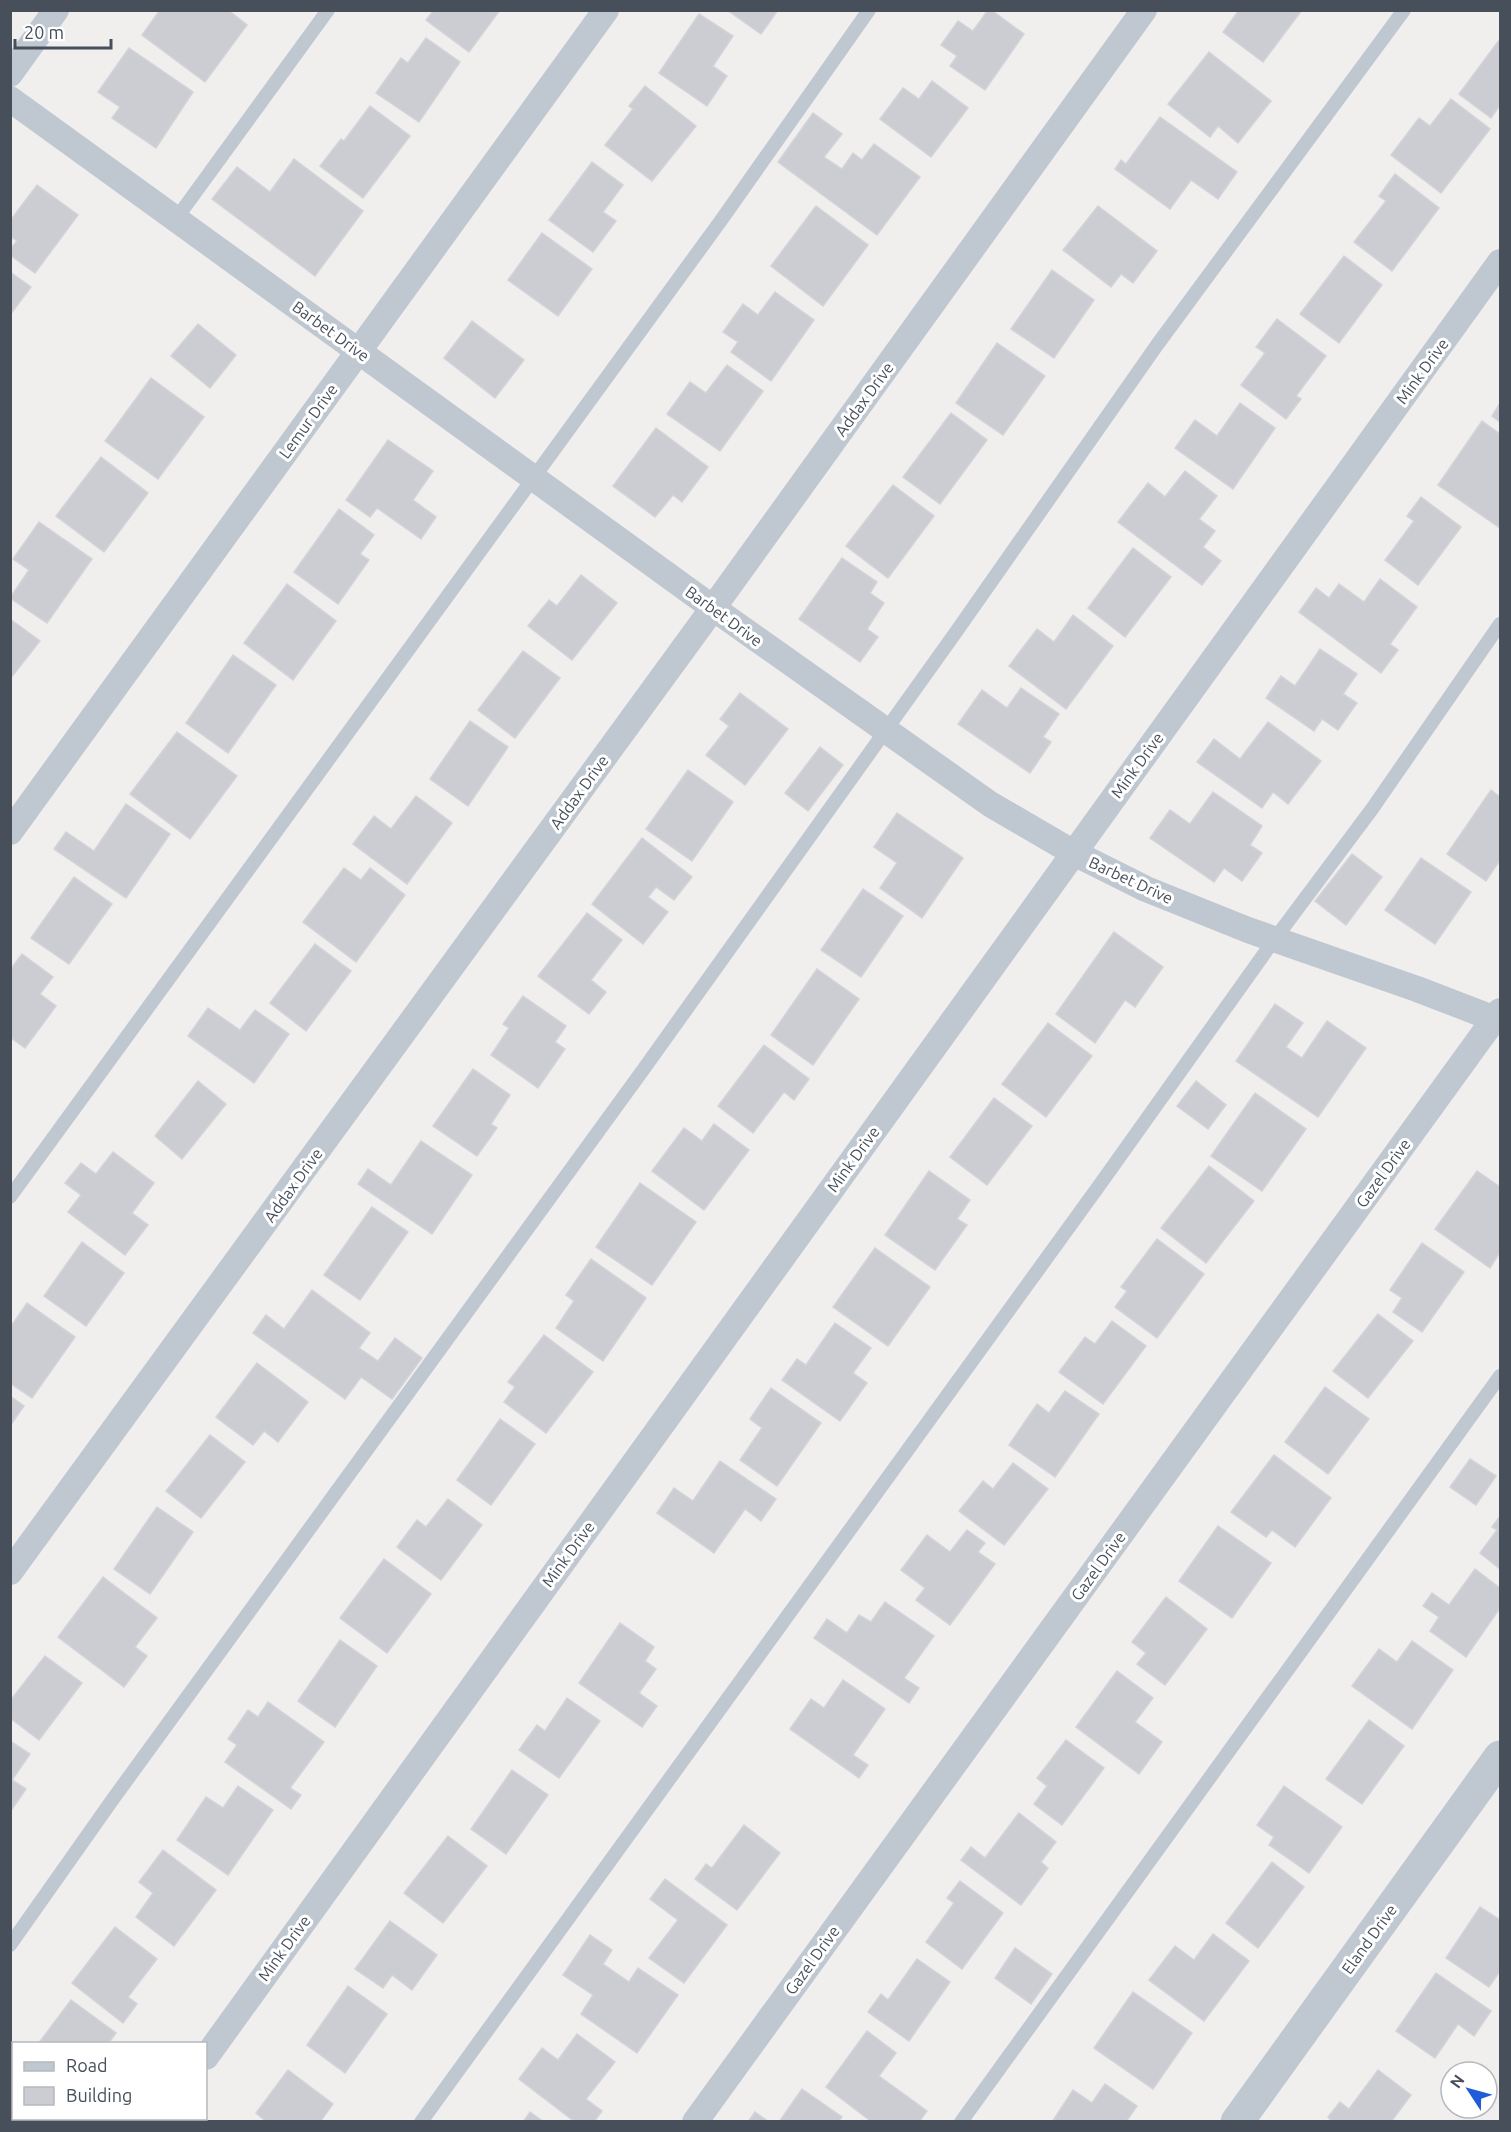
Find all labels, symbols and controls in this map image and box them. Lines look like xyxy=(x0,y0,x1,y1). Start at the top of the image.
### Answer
scale bar xyxy=(15,12,111,50)
text: 20 m xyxy=(24,22,64,42)
street label: Barbet Drive xyxy=(289,297,373,365)
street label: Mink Drive xyxy=(1392,335,1452,407)
street label: Addax Drive xyxy=(831,359,897,439)
street label: Lemur Drive xyxy=(275,380,341,462)
street label: Barbet Drive xyxy=(682,582,766,650)
street label: Mink Drive xyxy=(1107,729,1167,801)
street label: Addax Drive xyxy=(546,752,612,832)
street label: Barbet Drive xyxy=(1086,853,1176,907)
street label: Mink Drive xyxy=(823,1123,883,1195)
street label: Gazel Drive xyxy=(1352,1135,1414,1211)
street label: Addax Drive xyxy=(260,1145,326,1225)
street label: Mink Drive xyxy=(538,1518,598,1590)
street label: Gazel Drive xyxy=(1067,1528,1129,1604)
street label: Eland Drive xyxy=(1338,1901,1400,1977)
street label: Mink Drive xyxy=(254,1912,314,1984)
street label: Gazel Drive xyxy=(781,1922,843,1998)
legend xyxy=(12,2042,207,2120)
text: Road xyxy=(66,2055,108,2075)
north arrow xyxy=(1439,2060,1499,2120)
text: N xyxy=(1446,2071,1468,2091)
text: Building xyxy=(66,2085,132,2105)

